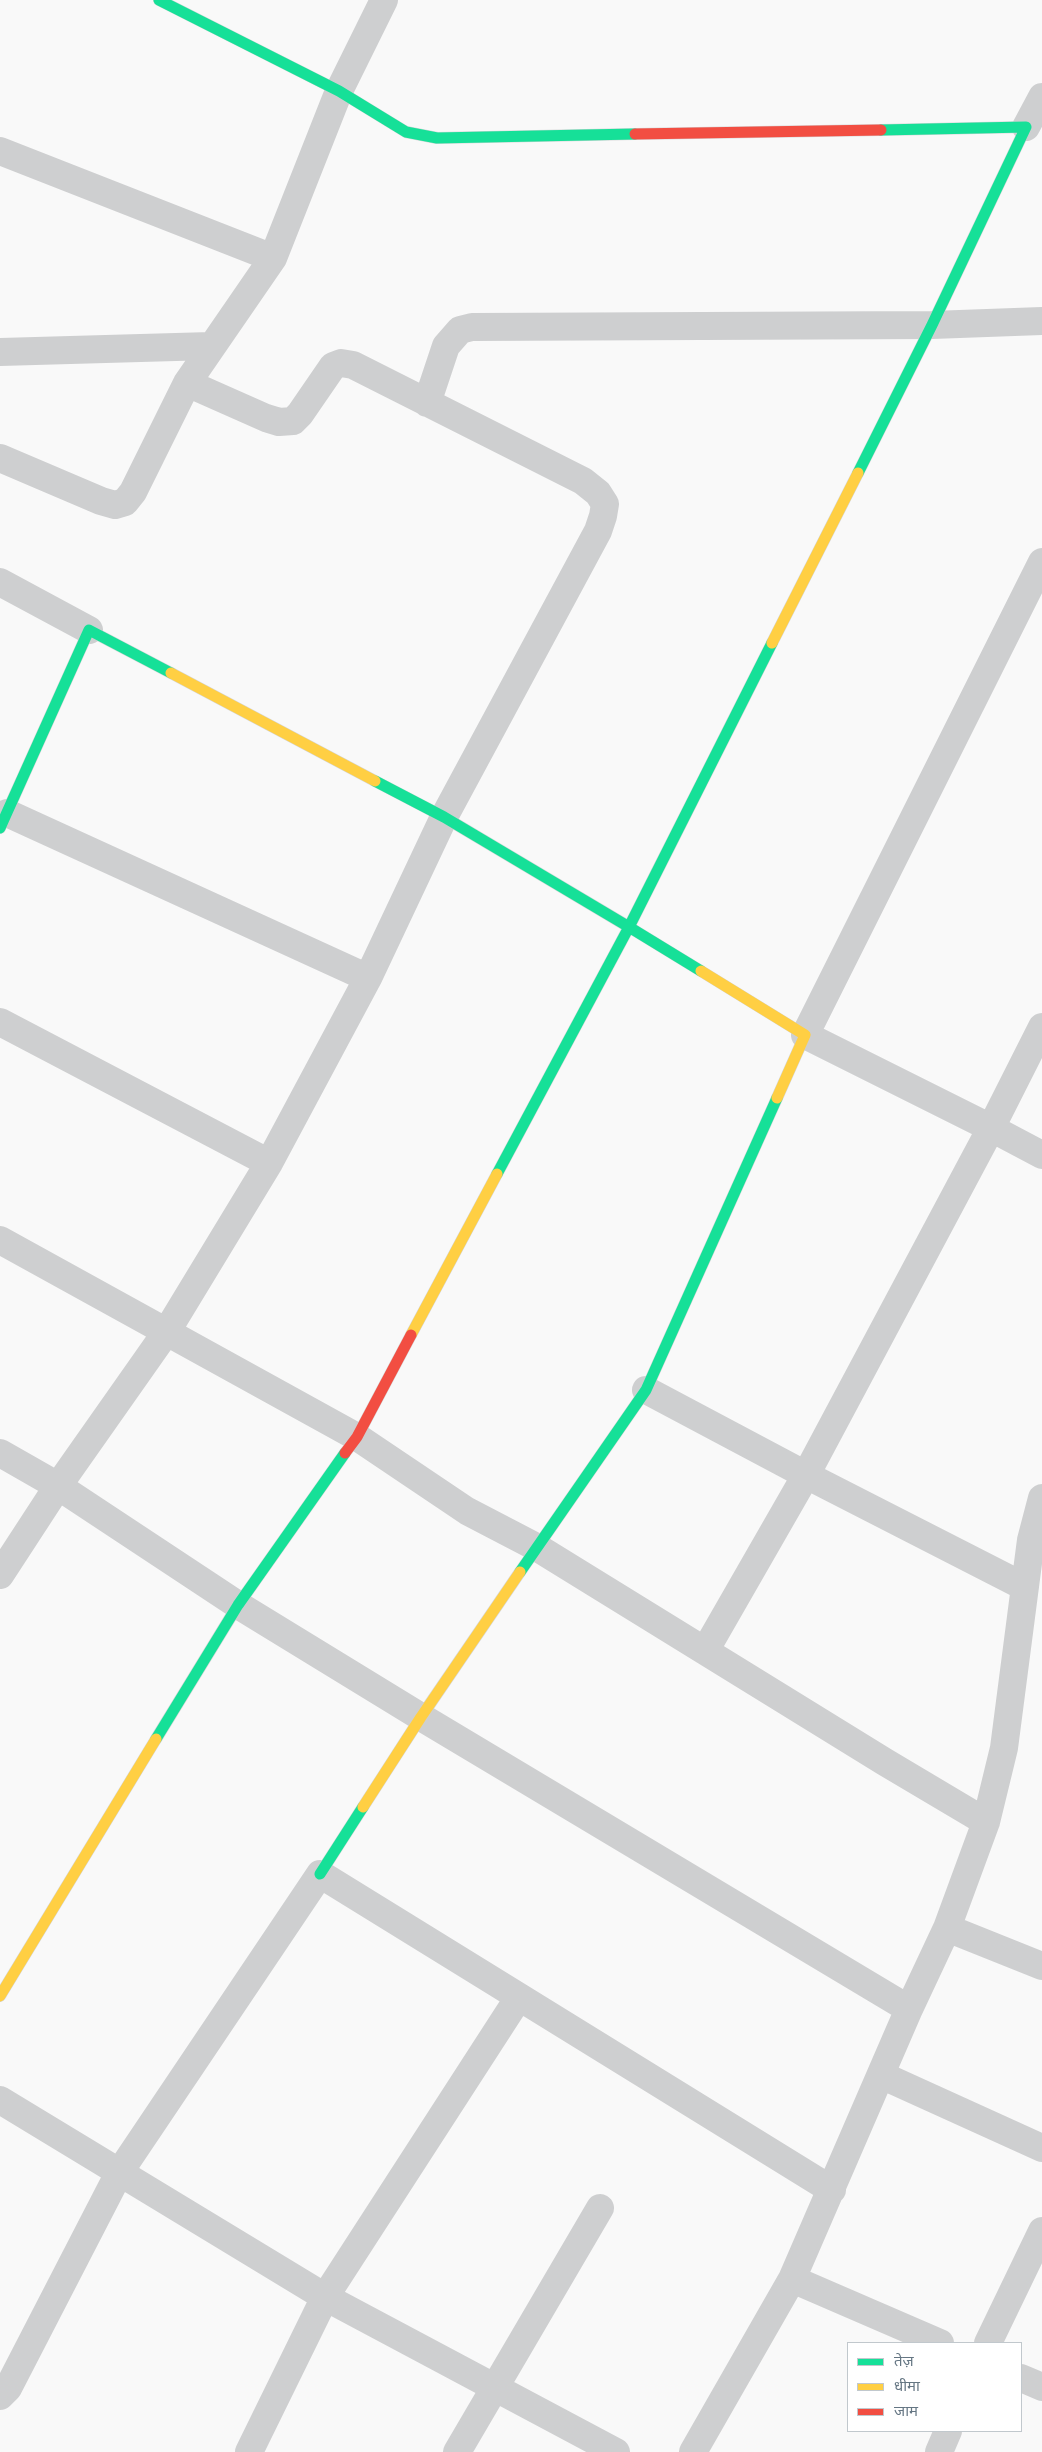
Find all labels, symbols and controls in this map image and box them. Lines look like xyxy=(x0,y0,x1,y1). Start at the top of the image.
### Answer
legend xyxy=(847,2342,1022,2432)
text: तेज़ xyxy=(894,2352,914,2370)
text: धीमा xyxy=(894,2377,920,2395)
text: जाम xyxy=(894,2402,918,2420)

